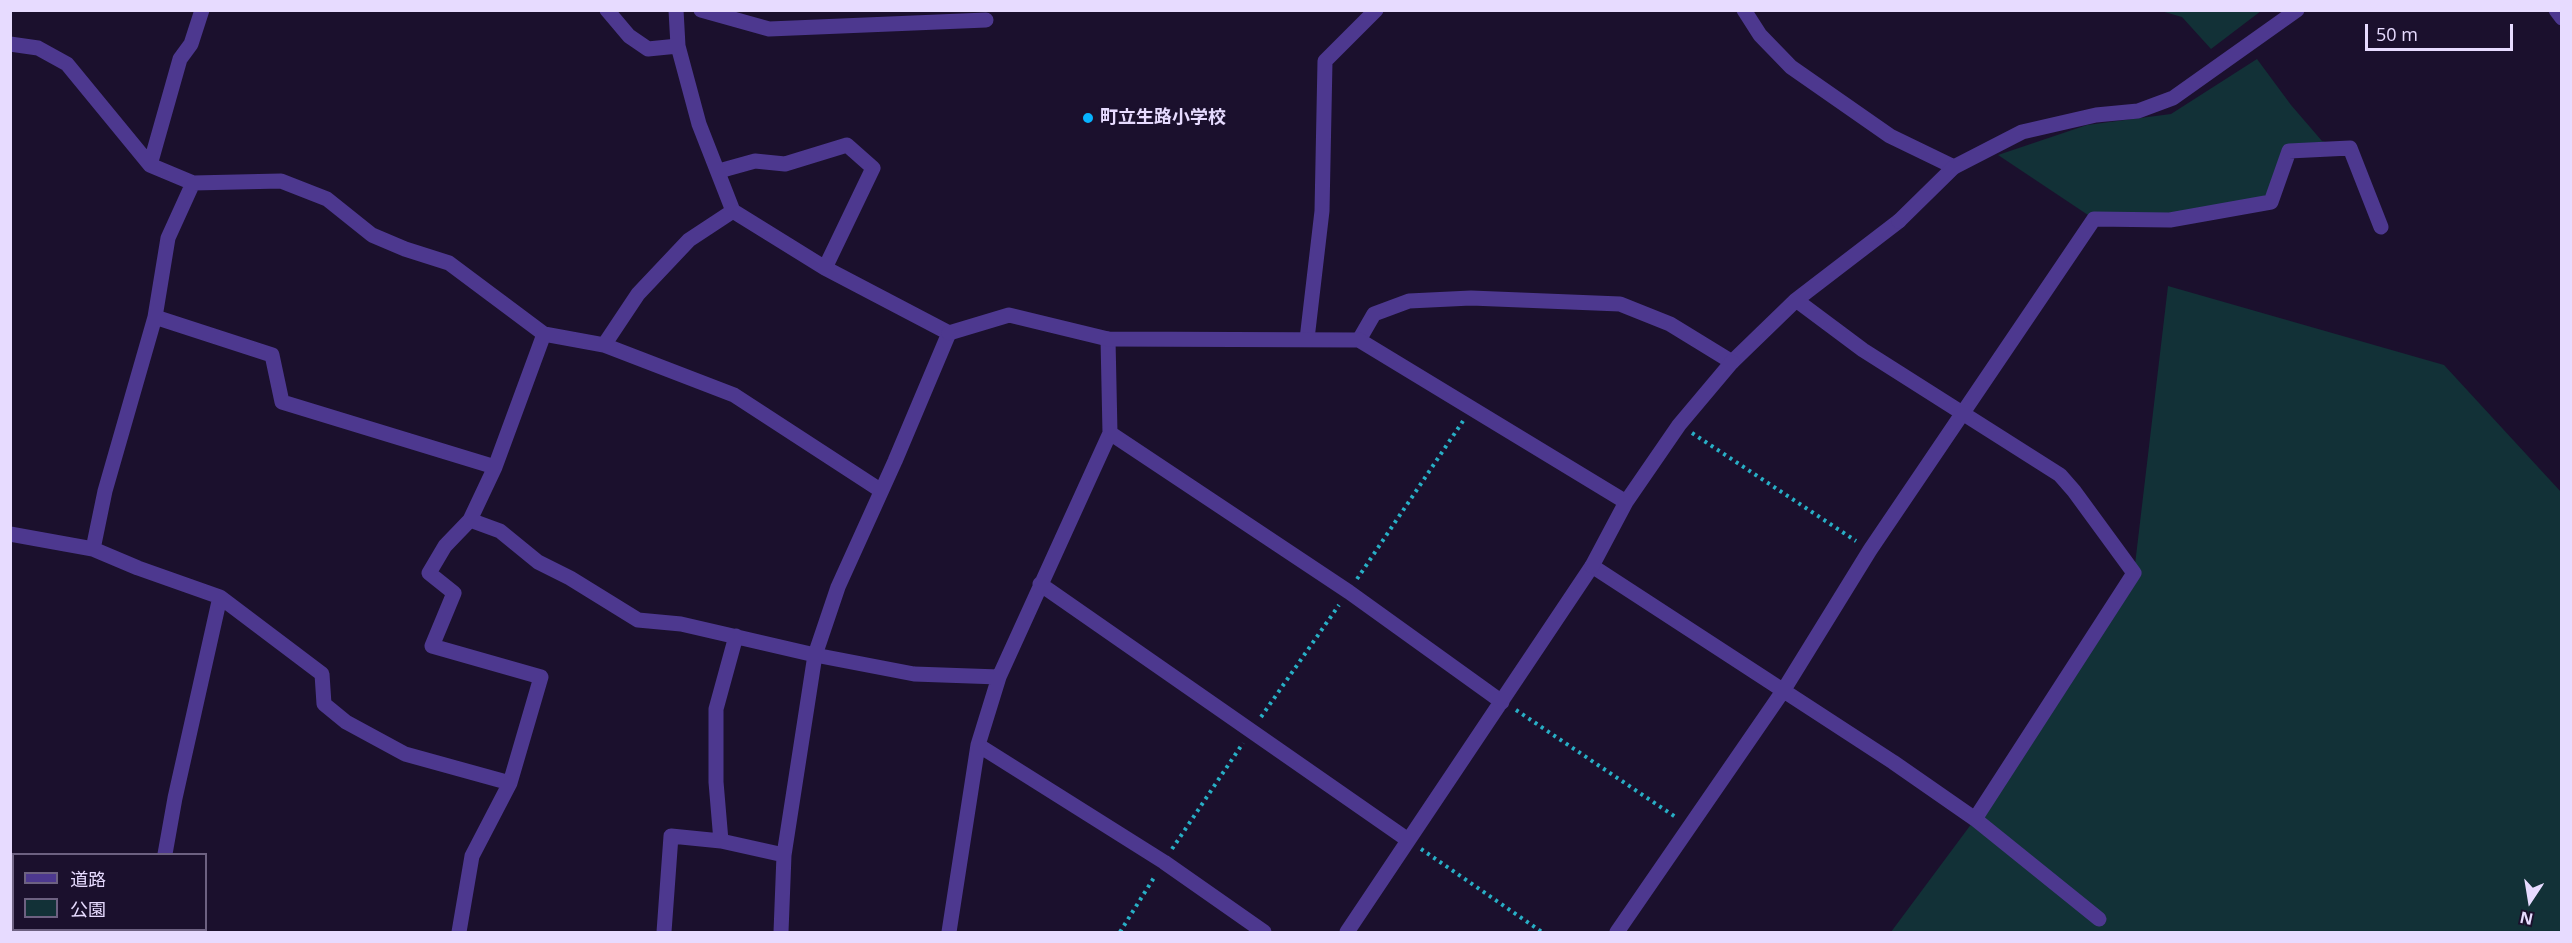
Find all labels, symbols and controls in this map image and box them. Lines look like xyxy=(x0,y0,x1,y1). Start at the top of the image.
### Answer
scale bar xyxy=(2368,12,2516,50)
text: 50 m xyxy=(2376,22,2418,46)
place label: 町立生路小学校 xyxy=(1100,107,1226,129)
marker: 町立生路小学校 xyxy=(1081,111,1095,125)
legend xyxy=(12,853,207,931)
text: 道路 xyxy=(70,867,106,891)
north arrow xyxy=(2500,871,2560,931)
text: 公園 xyxy=(70,897,106,921)
text: N xyxy=(2518,906,2535,931)

